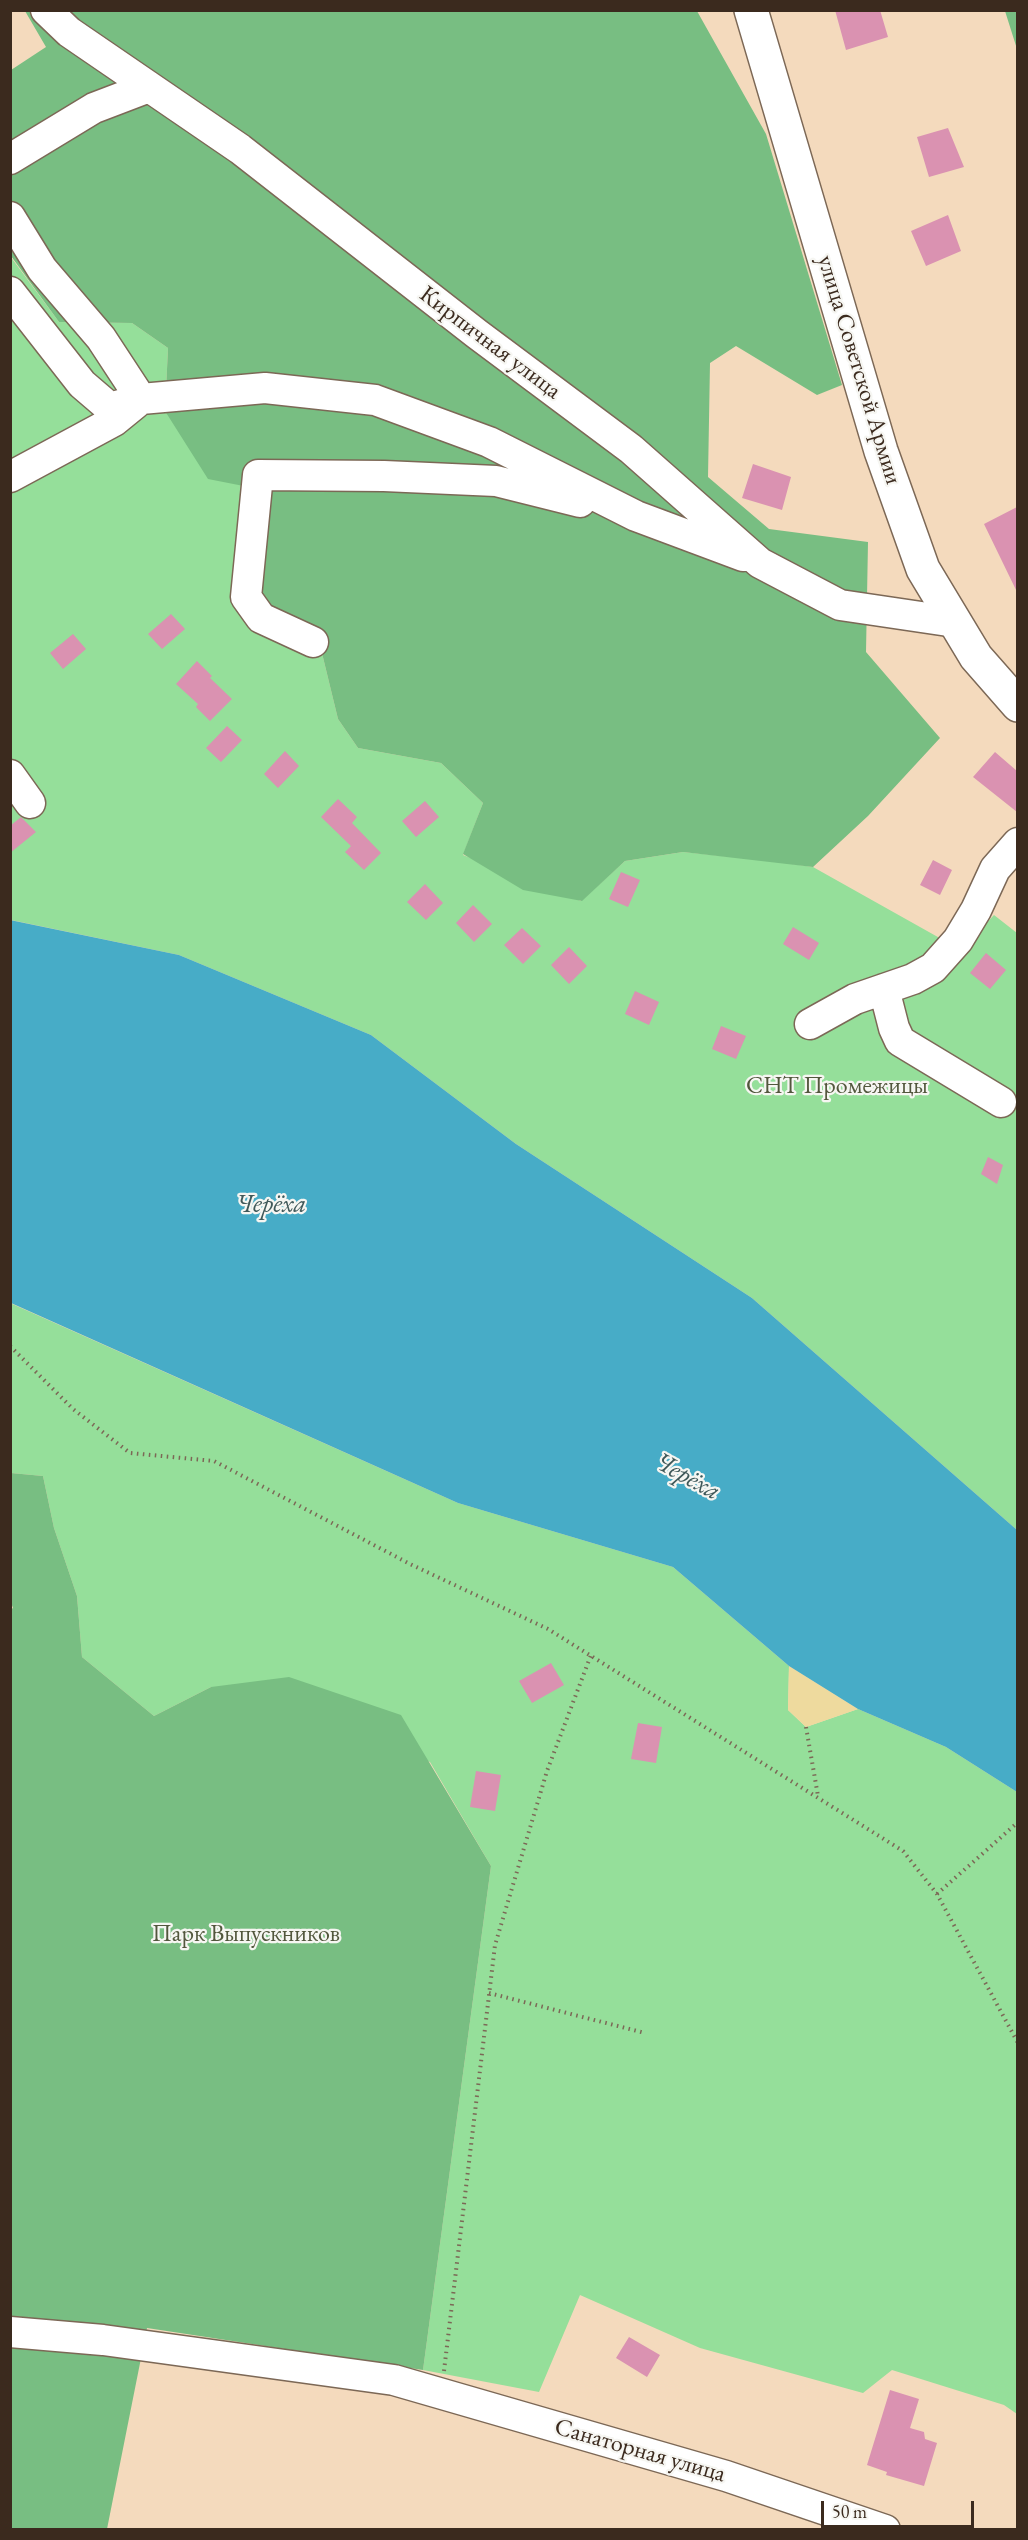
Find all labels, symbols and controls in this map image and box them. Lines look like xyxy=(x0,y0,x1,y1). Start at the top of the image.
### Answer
street label: улица Советской Армии xyxy=(810,252,908,488)
street label: Кирпичная улица xyxy=(413,280,567,406)
park label: СНТ Промежицы xyxy=(746,1072,928,1100)
water label: Черёха xyxy=(236,1189,306,1221)
water label: Черёха xyxy=(649,1446,725,1508)
park label: Парк Выпускников xyxy=(152,1920,340,1948)
street label: Санаторная улица xyxy=(551,2413,729,2489)
scale bar xyxy=(824,2489,977,2527)
text: 50 m xyxy=(832,2500,867,2523)

